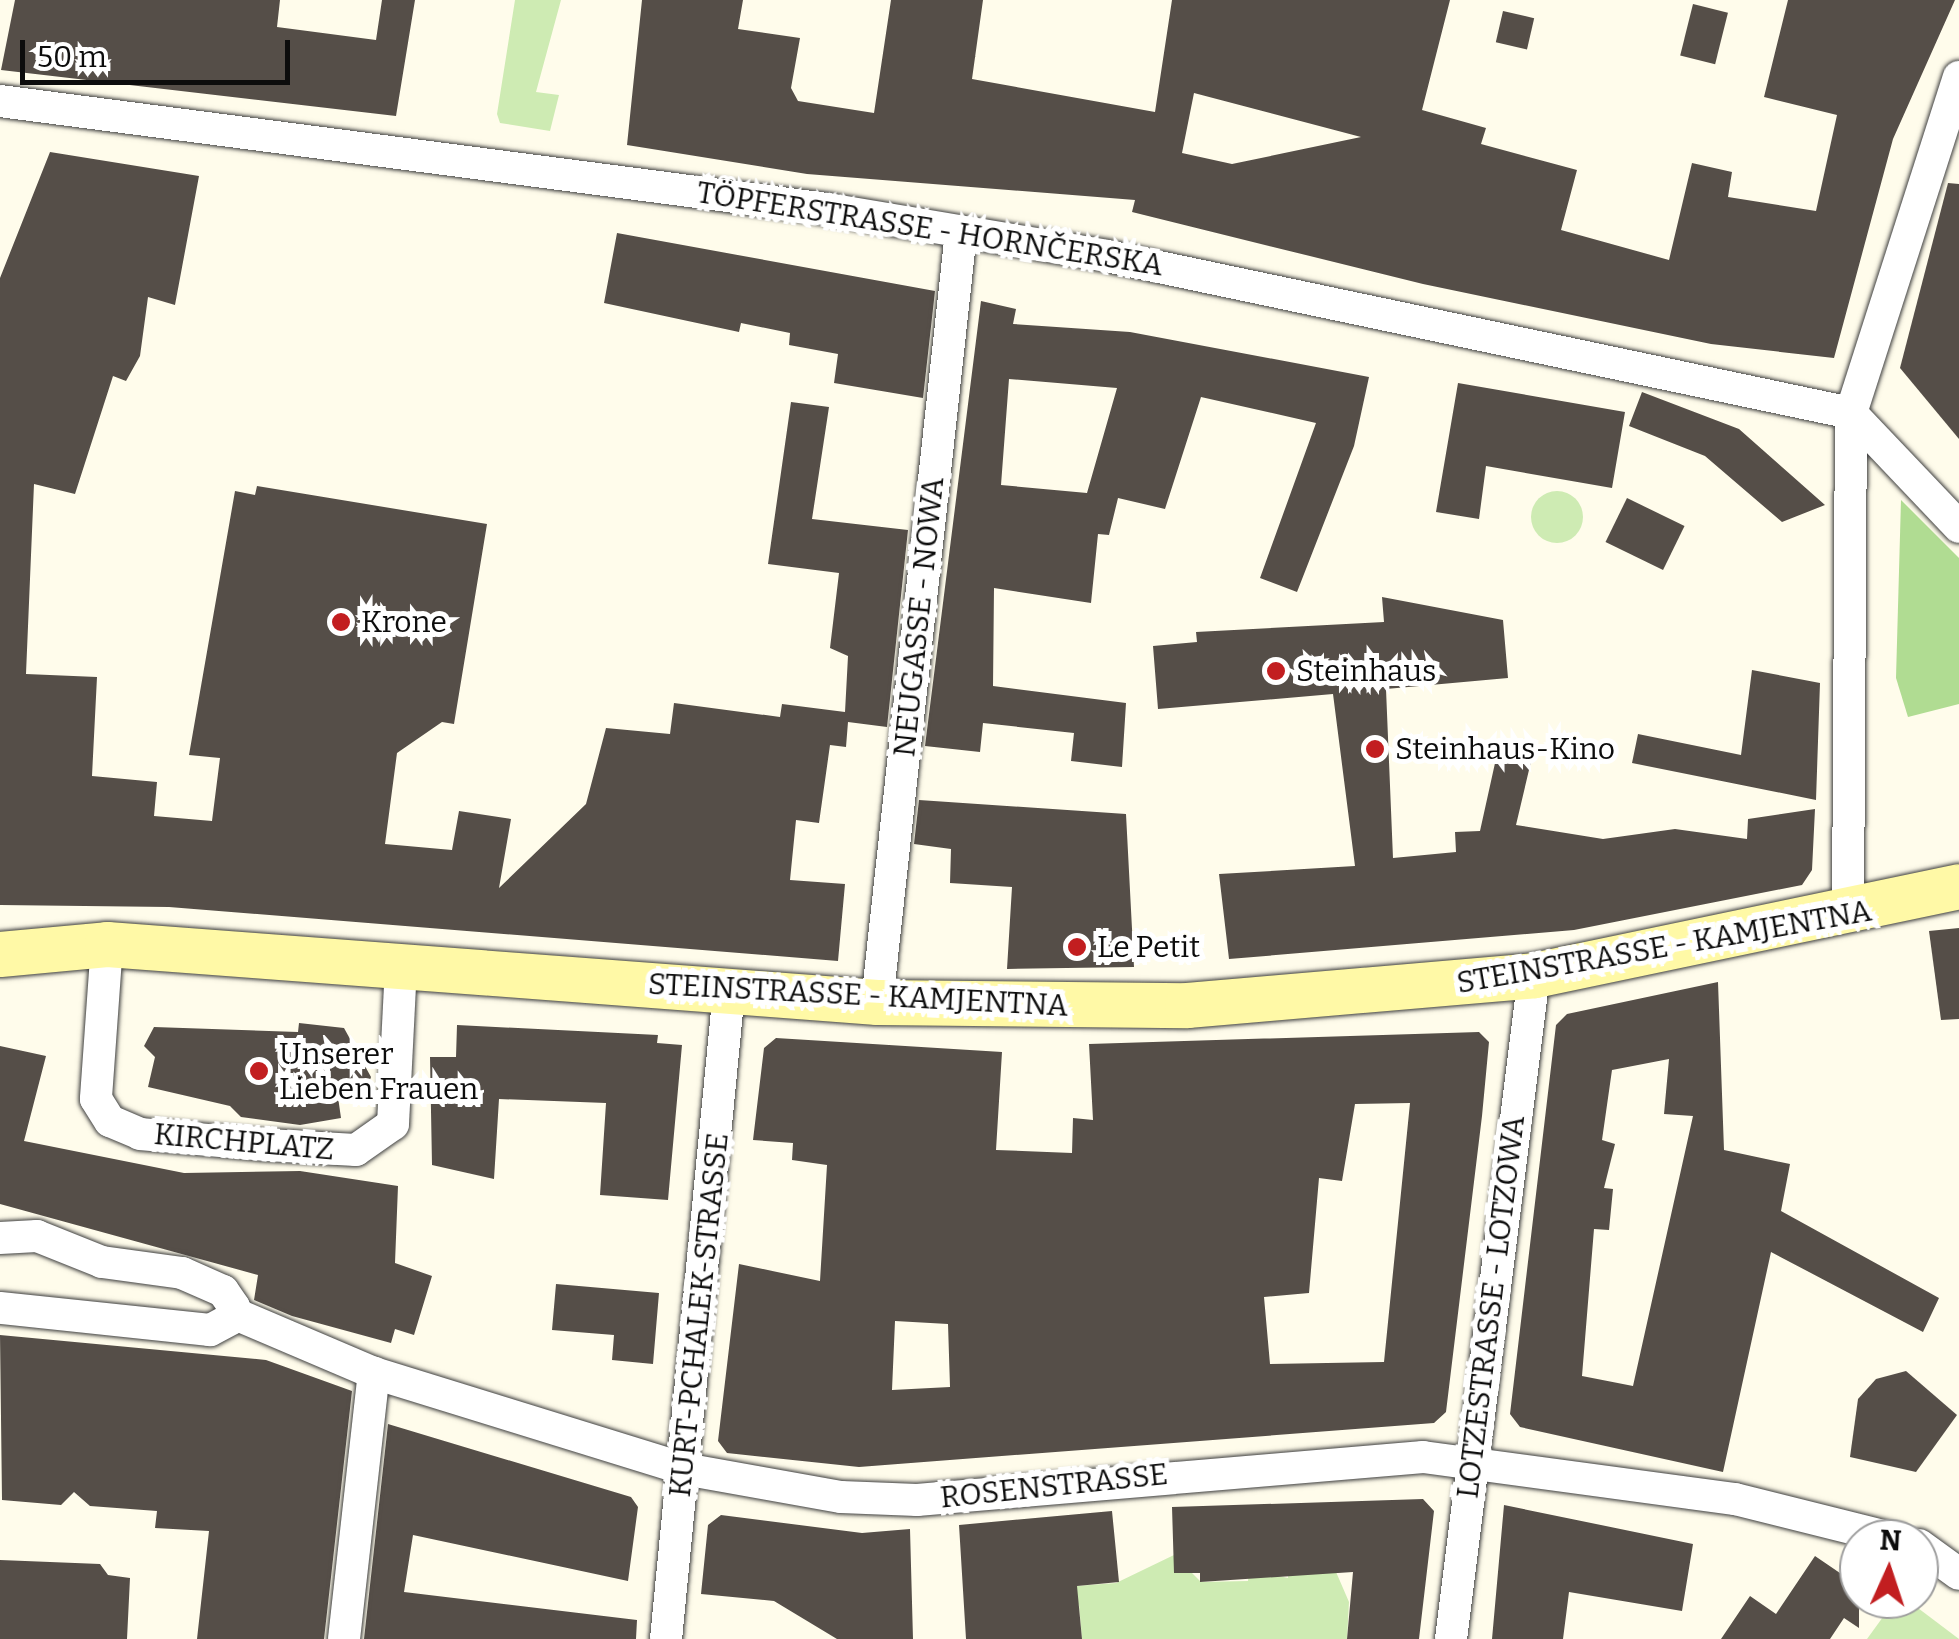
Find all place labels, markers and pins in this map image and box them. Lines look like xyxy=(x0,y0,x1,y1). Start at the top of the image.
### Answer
place label: Krone xyxy=(361,604,447,640)
marker: Krone xyxy=(330,611,352,633)
place label: Steinhaus xyxy=(1296,653,1436,689)
marker: Steinhaus xyxy=(1265,660,1287,682)
place label: Steinhaus-Kino xyxy=(1395,731,1615,767)
marker: Steinhaus-Kino xyxy=(1364,738,1386,760)
place label: Le Petit xyxy=(1097,929,1200,965)
marker: Le Petit xyxy=(1066,936,1088,958)
place label: Unserer Lieben Frauen xyxy=(279,1036,478,1106)
marker: Unserer Lieben Frauen xyxy=(248,1060,270,1082)

